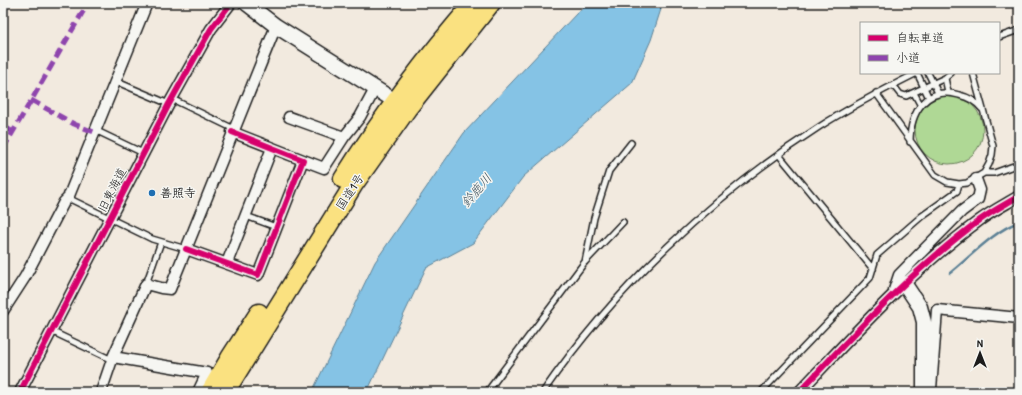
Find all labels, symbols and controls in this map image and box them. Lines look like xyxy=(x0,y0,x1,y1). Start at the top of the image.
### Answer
legend xyxy=(860,22,1000,74)
text: 自転車道 xyxy=(896,29,944,46)
text: 小道 xyxy=(896,49,920,66)
street label: 旧東海道 xyxy=(93,165,130,215)
water label: 鈴鹿川 xyxy=(456,169,496,211)
street label: 国道1号 xyxy=(331,170,368,213)
place label: 善照寺 xyxy=(160,184,196,201)
marker: 善照寺 xyxy=(147,188,157,198)
north arrow xyxy=(960,333,1000,373)
text: N xyxy=(977,336,983,350)

